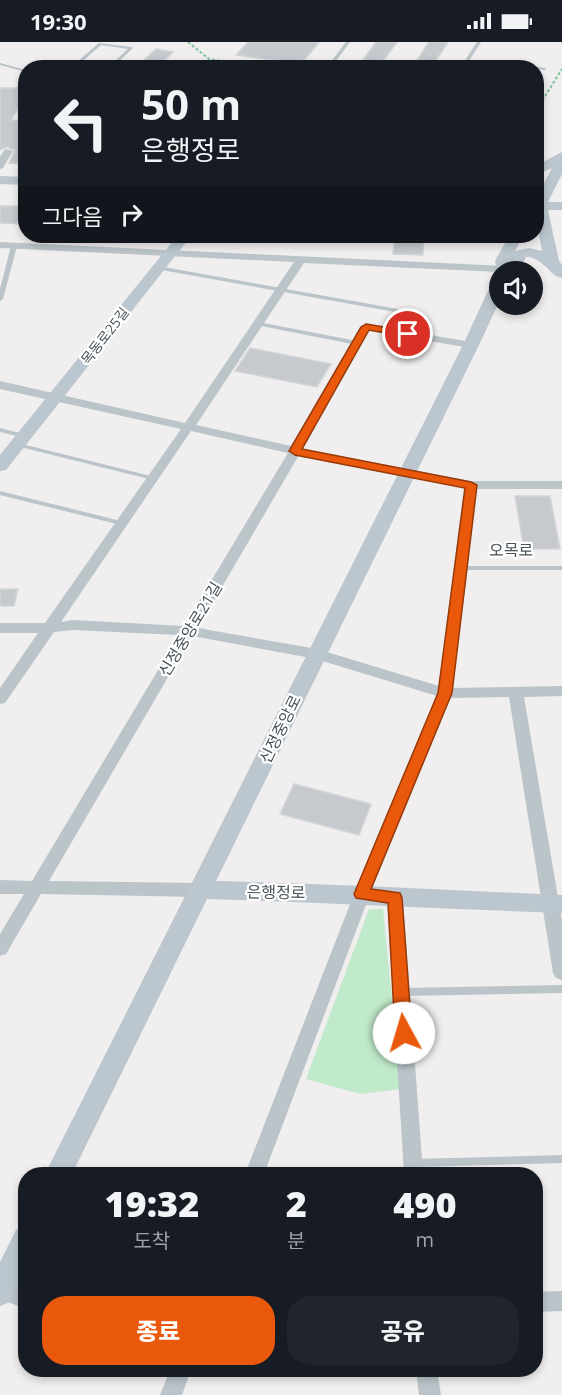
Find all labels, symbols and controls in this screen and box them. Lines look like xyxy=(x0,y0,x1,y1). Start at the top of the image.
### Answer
text: 19:30 xyxy=(30,6,87,36)
text: 50 m xyxy=(141,75,241,132)
icon: left xyxy=(42,84,120,162)
text: 은행정로 xyxy=(141,131,240,168)
icon: right xyxy=(115,198,148,231)
text: 그다음 xyxy=(42,201,103,231)
map controls xyxy=(489,261,543,315)
button: sound xyxy=(489,261,543,315)
street label: 목동로25길 xyxy=(76,303,133,368)
pin xyxy=(382,308,433,359)
icon: arrive xyxy=(391,317,424,350)
street label: 오목로 xyxy=(489,539,533,561)
street label: 신정중앙로21길 xyxy=(153,578,227,680)
street label: 신정중앙로 xyxy=(254,691,306,767)
street label: 은행정로 xyxy=(246,880,306,904)
position arrow xyxy=(372,1001,436,1065)
text: 19:32 xyxy=(104,1179,199,1228)
text: 2 xyxy=(286,1179,307,1228)
text: 490 xyxy=(393,1180,457,1229)
text: m xyxy=(416,1226,434,1253)
text: 도착 xyxy=(133,1227,170,1254)
text: 분 xyxy=(287,1227,305,1254)
button: 종료 xyxy=(42,1296,275,1365)
button: 공유 xyxy=(287,1296,519,1365)

